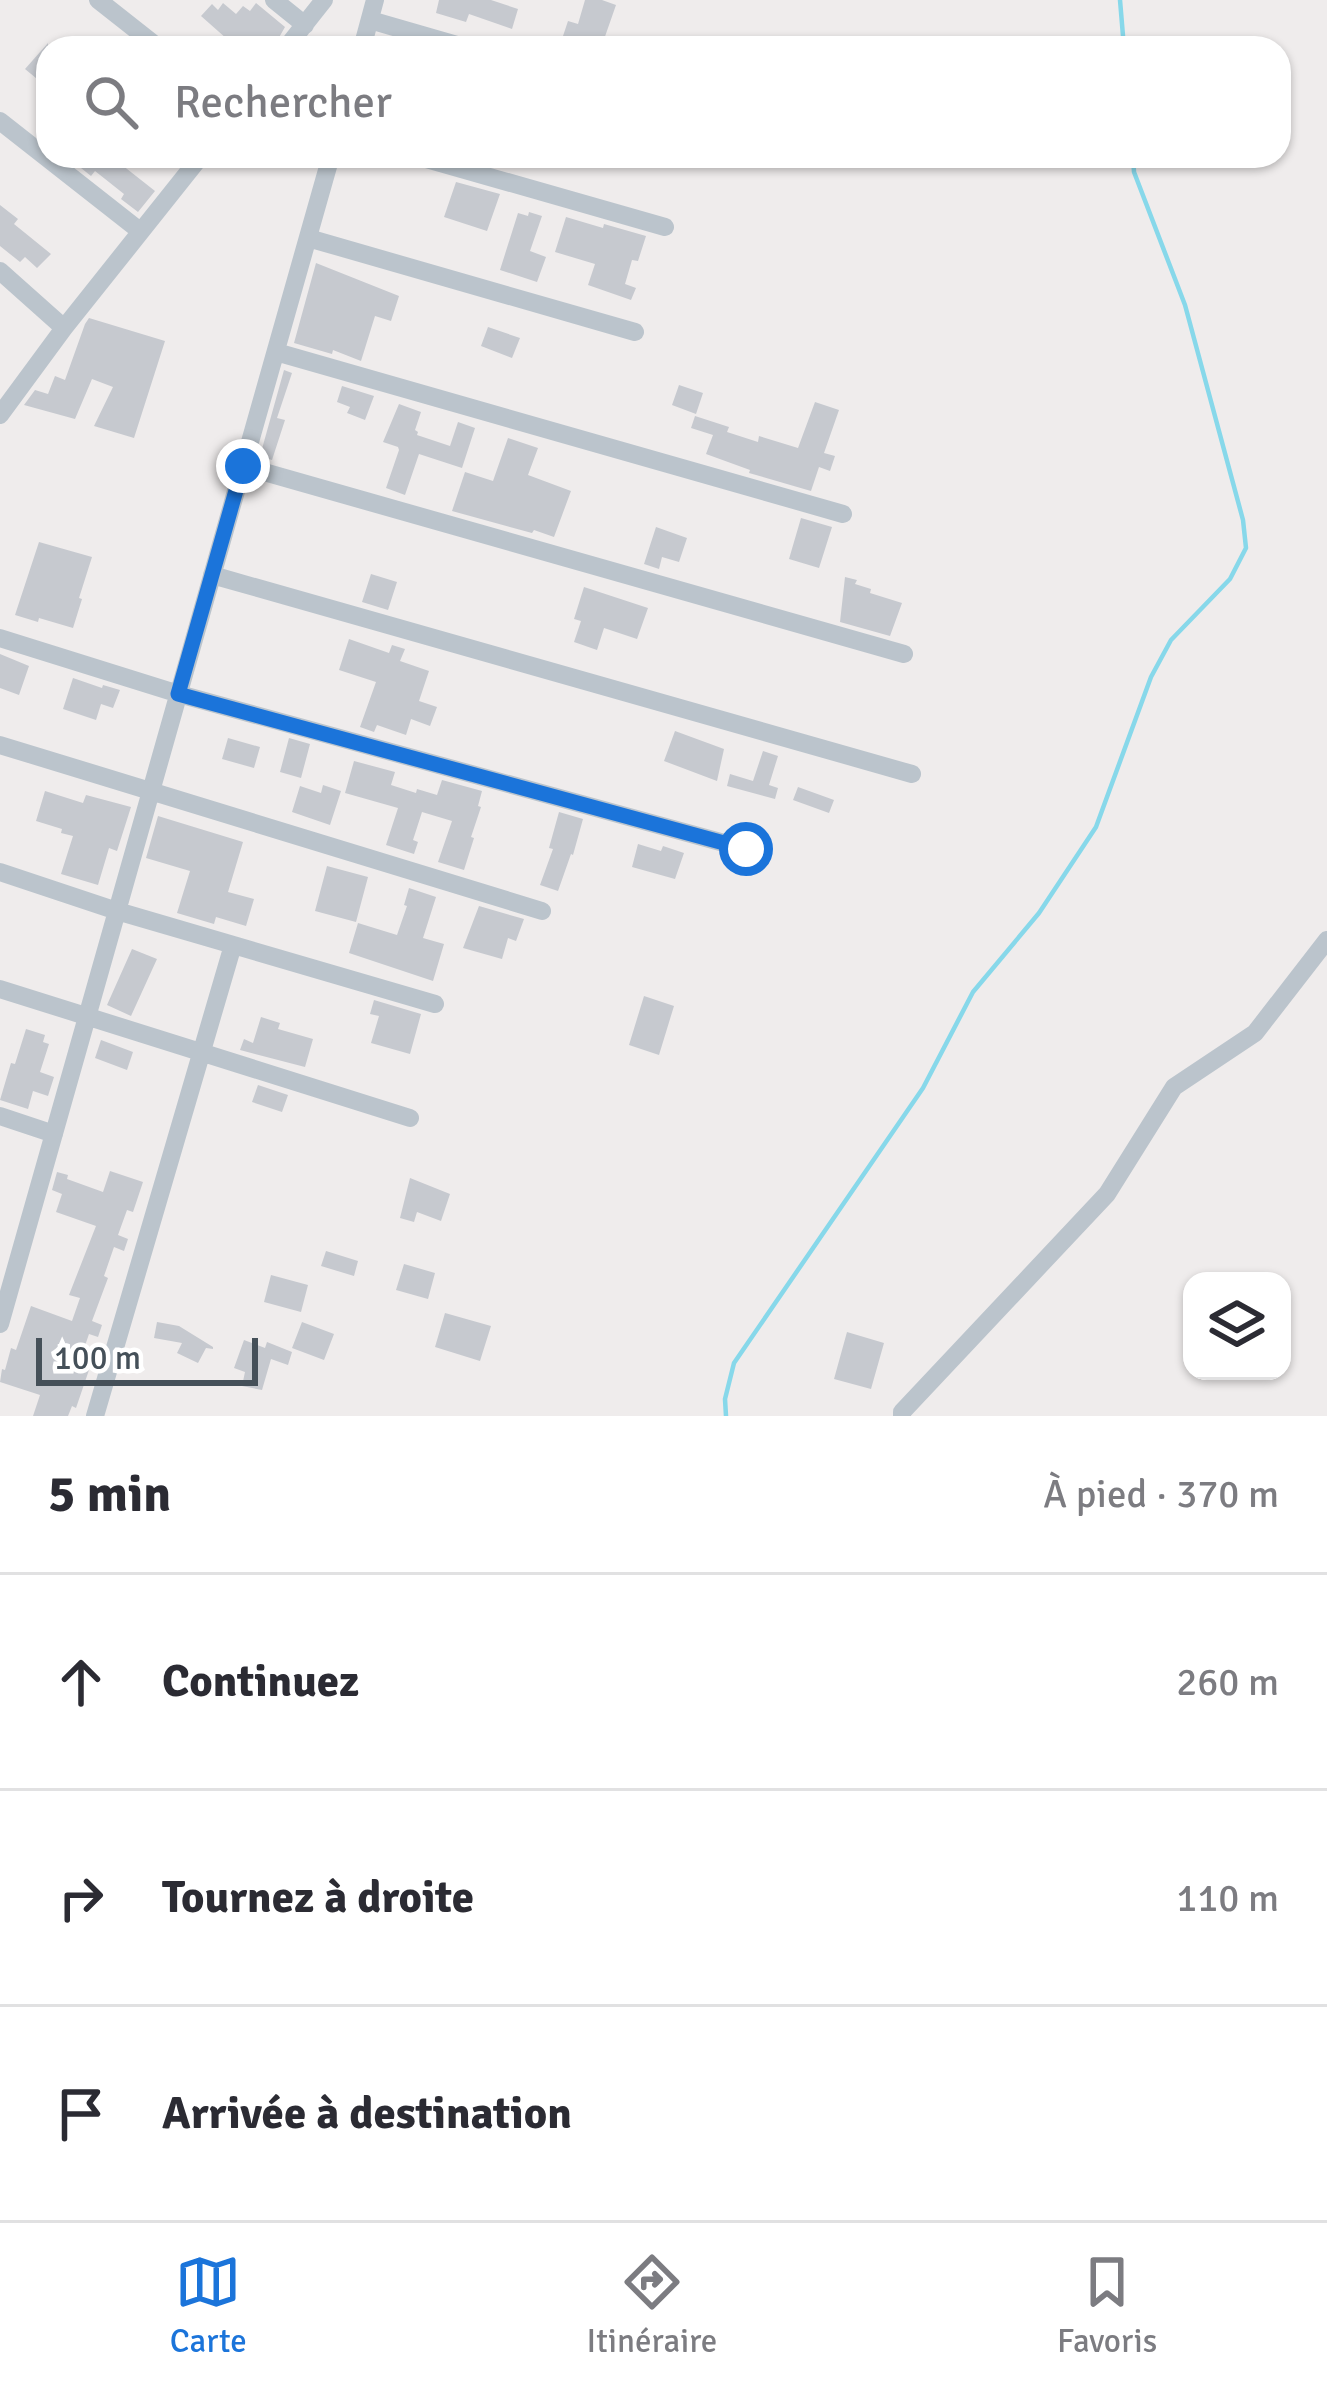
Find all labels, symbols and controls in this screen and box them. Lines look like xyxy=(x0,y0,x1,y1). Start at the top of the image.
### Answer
search box xyxy=(36,36,1291,168)
icon: search xyxy=(78,69,144,135)
text: Rechercher xyxy=(174,75,392,130)
route end xyxy=(216,439,270,493)
route start xyxy=(719,822,773,876)
map controls xyxy=(1183,1272,1291,1380)
button: layers xyxy=(1183,1272,1291,1380)
scale bar xyxy=(36,1332,258,1385)
text: 100 m xyxy=(54,1338,141,1379)
text: 5 min xyxy=(48,1463,171,1526)
text: À pied · 370 m xyxy=(1043,1470,1279,1518)
icon: ahead xyxy=(48,1649,114,1715)
text: Continuez xyxy=(162,1654,359,1709)
text: 260 m xyxy=(1176,1658,1279,1706)
icon: right xyxy=(48,1865,114,1931)
text: Tournez à droite xyxy=(162,1870,474,1925)
text: 110 m xyxy=(1176,1874,1279,1922)
icon: arrive xyxy=(48,2081,114,2147)
text: Arrivée à destination xyxy=(162,2086,572,2141)
tab: Carte xyxy=(170,2249,247,2362)
tab: Itinéraire xyxy=(587,2249,717,2362)
tab: Favoris xyxy=(1057,2249,1157,2362)

